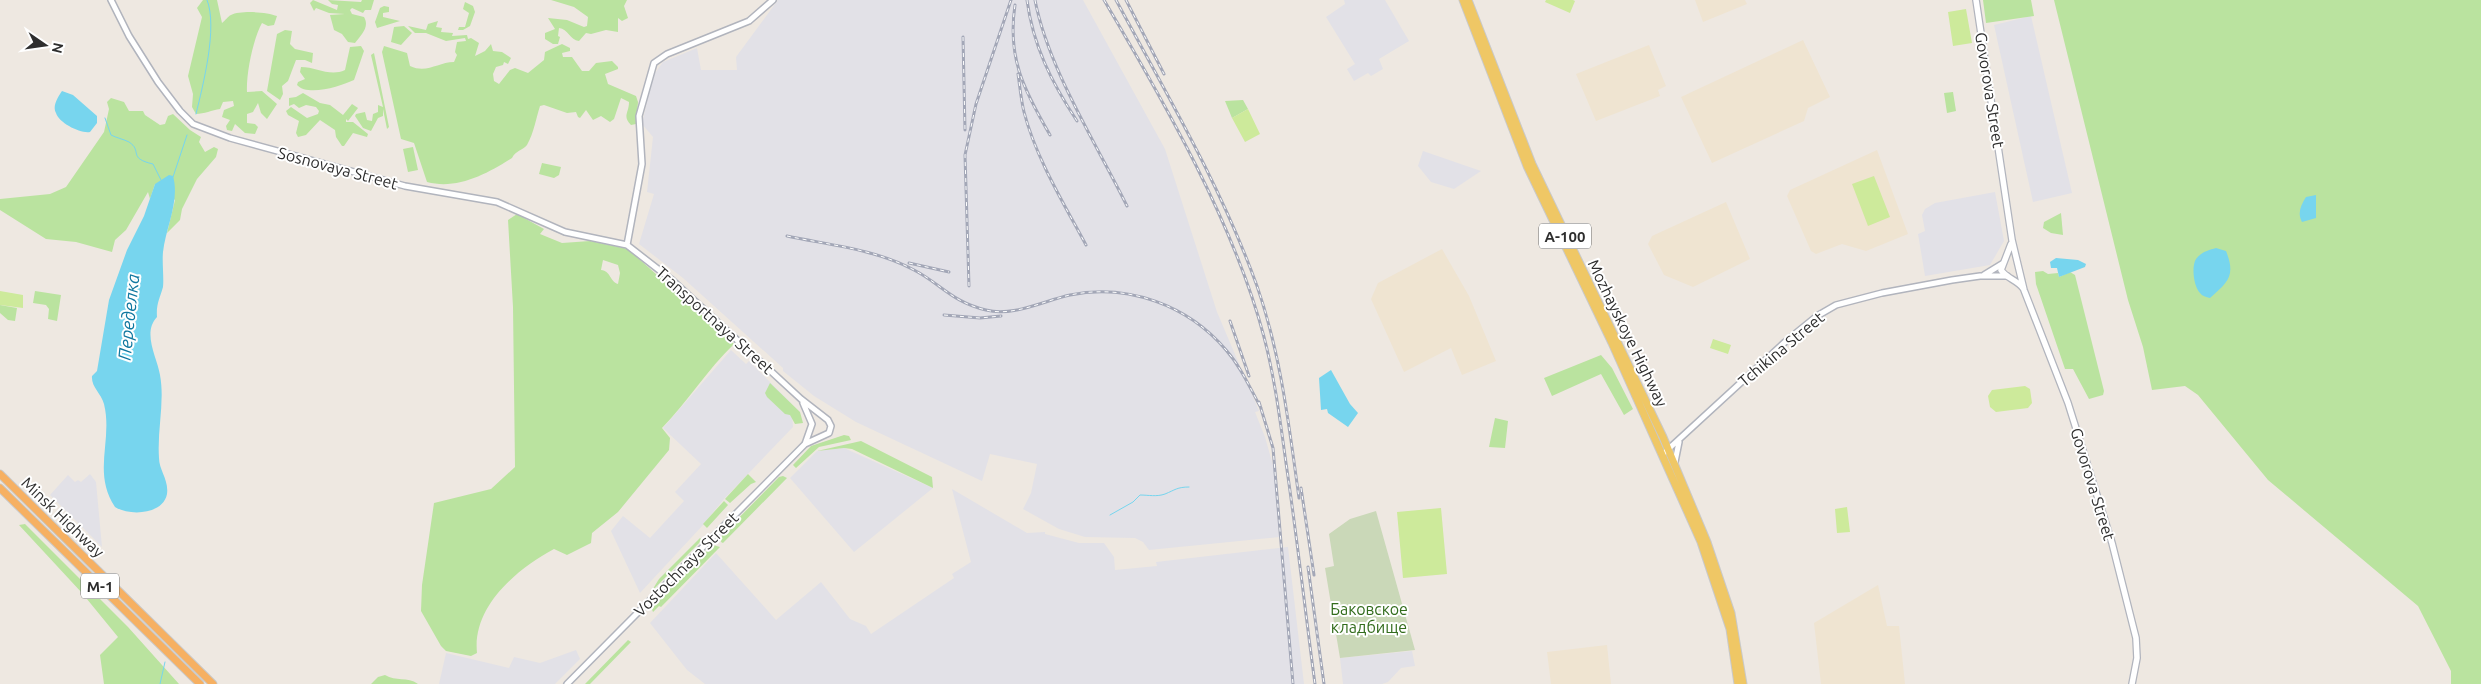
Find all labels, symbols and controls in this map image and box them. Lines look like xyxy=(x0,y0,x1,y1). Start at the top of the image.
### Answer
north arrow xyxy=(20,20,70,70)
street label: Govorova Street xyxy=(1972,31,2008,150)
text: N xyxy=(49,41,67,55)
street label: Sosnovaya Street xyxy=(276,143,401,193)
road number: А-100 xyxy=(1539,224,1591,248)
street label: Mozhayskoye Highway xyxy=(1585,257,1672,410)
street label: Transportnaya Street xyxy=(653,263,778,378)
water label: Переделка xyxy=(114,273,143,361)
street label: Tchikina Street xyxy=(1735,308,1828,390)
street label: Govorova Street xyxy=(2067,426,2119,543)
street label: Minsk Highway xyxy=(18,473,108,561)
street label: Vostochnaya Street xyxy=(630,508,742,620)
road number: М-1 xyxy=(81,574,119,598)
park label: Баковское кладбище xyxy=(1330,600,1408,636)

